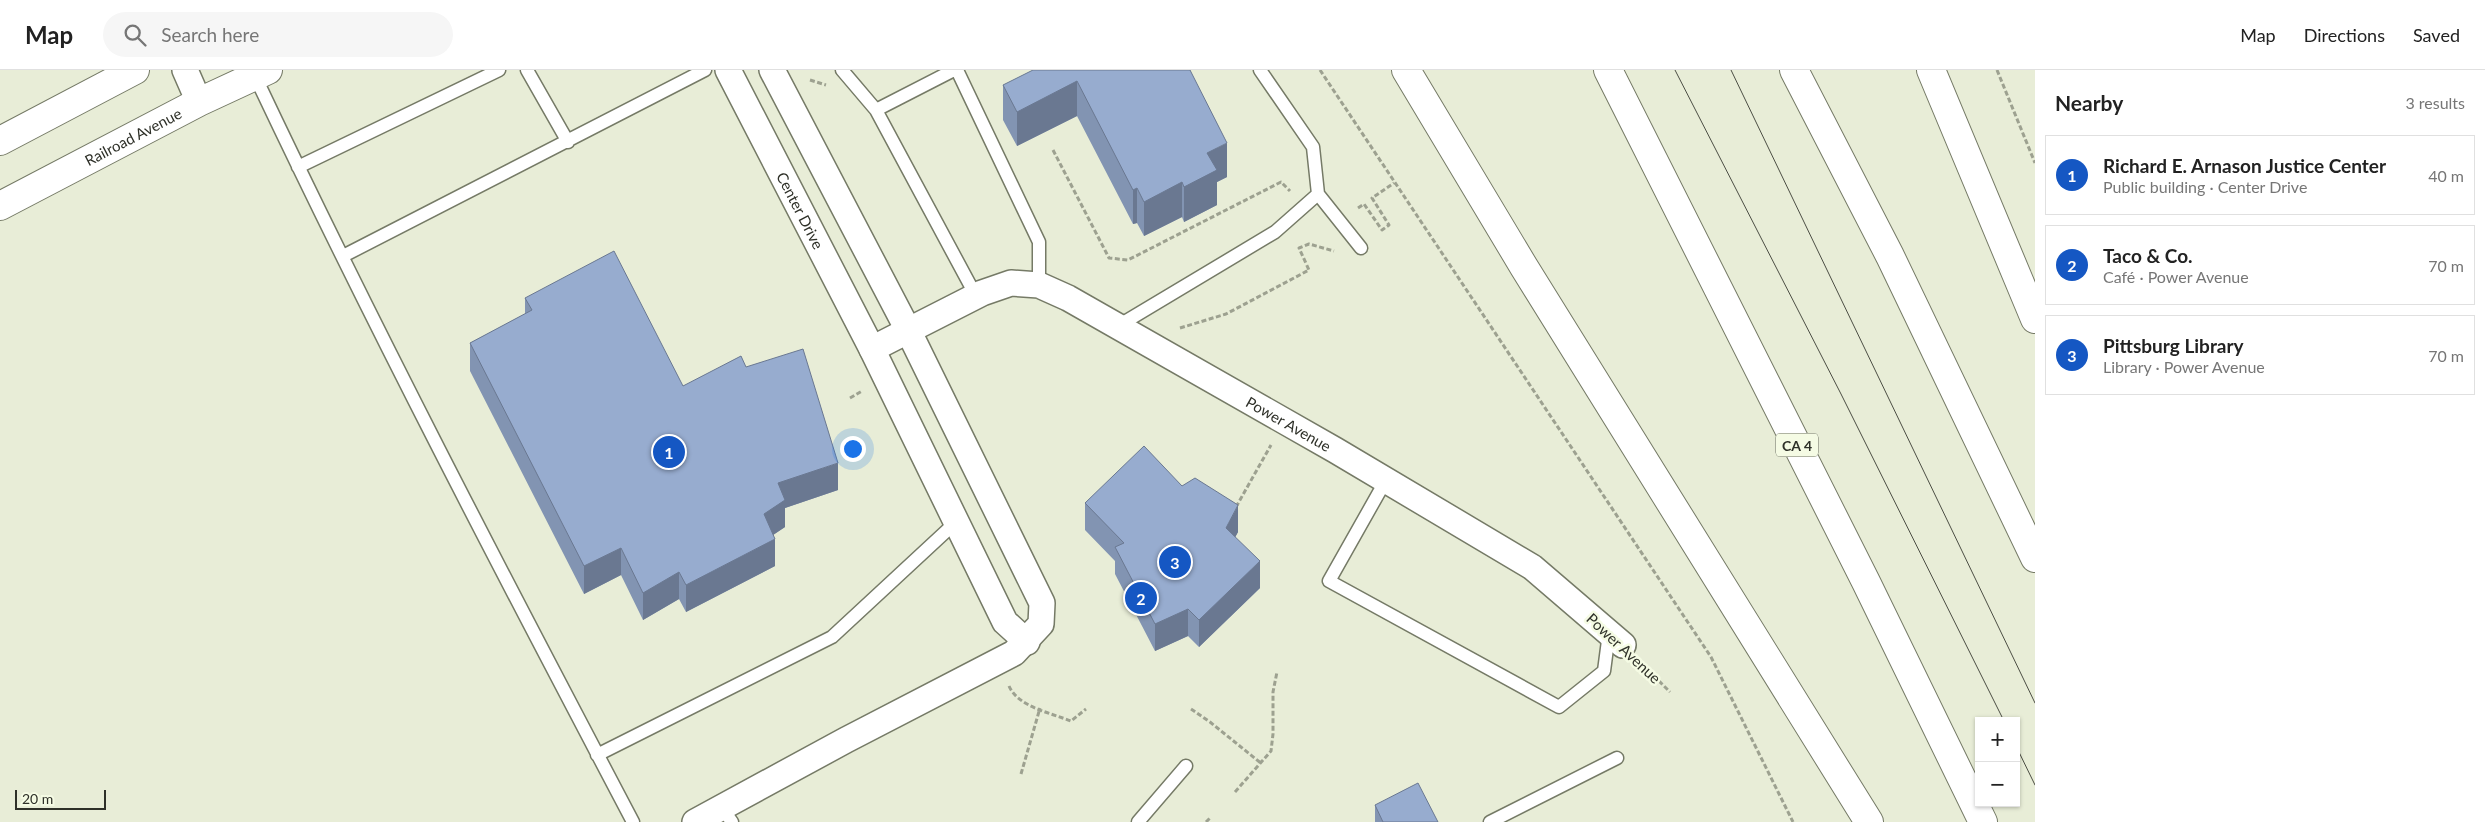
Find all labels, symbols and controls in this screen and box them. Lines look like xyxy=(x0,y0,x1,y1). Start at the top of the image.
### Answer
search box xyxy=(103,12,453,57)
text: Map xyxy=(25,20,73,49)
icon: search xyxy=(121,21,149,49)
text: Search here xyxy=(161,23,259,46)
text: Map xyxy=(2240,24,2276,46)
text: Directions xyxy=(2304,24,2385,46)
text: Saved xyxy=(2413,24,2460,46)
text: Nearby xyxy=(2055,90,2123,115)
text: 3 results xyxy=(2405,93,2465,112)
street label: Railroad Avenue xyxy=(82,104,184,169)
text: Richard E. Arnason Justice Center xyxy=(2103,154,2386,177)
text: 1 xyxy=(2067,166,2077,185)
text: 40 m xyxy=(2428,166,2464,185)
street label: Center Drive xyxy=(773,169,828,252)
text: Public building · Center Drive xyxy=(2103,177,2307,196)
text: Taco & Co. xyxy=(2103,244,2193,267)
text: 2 xyxy=(2067,256,2077,275)
text: 70 m xyxy=(2428,256,2464,275)
text: Café · Power Avenue xyxy=(2103,267,2249,286)
text: Pittsburg Library xyxy=(2103,334,2244,357)
text: 3 xyxy=(2067,346,2077,365)
text: 70 m xyxy=(2428,346,2464,365)
text: Library · Power Avenue xyxy=(2103,357,2265,376)
street label: Power Avenue xyxy=(1243,392,1334,455)
pin: 1 xyxy=(653,433,685,471)
road number: CA 4 xyxy=(1776,434,1818,456)
your location xyxy=(840,436,866,462)
pin: 3 xyxy=(1159,543,1191,581)
pin: 2 xyxy=(1125,579,1157,617)
street label: Power Avenue xyxy=(1583,609,1665,687)
map controls xyxy=(1975,717,2020,807)
button: + xyxy=(1975,717,2020,762)
button: − xyxy=(1975,762,2020,807)
scale bar xyxy=(15,787,106,810)
text: 20 m xyxy=(22,790,53,807)

